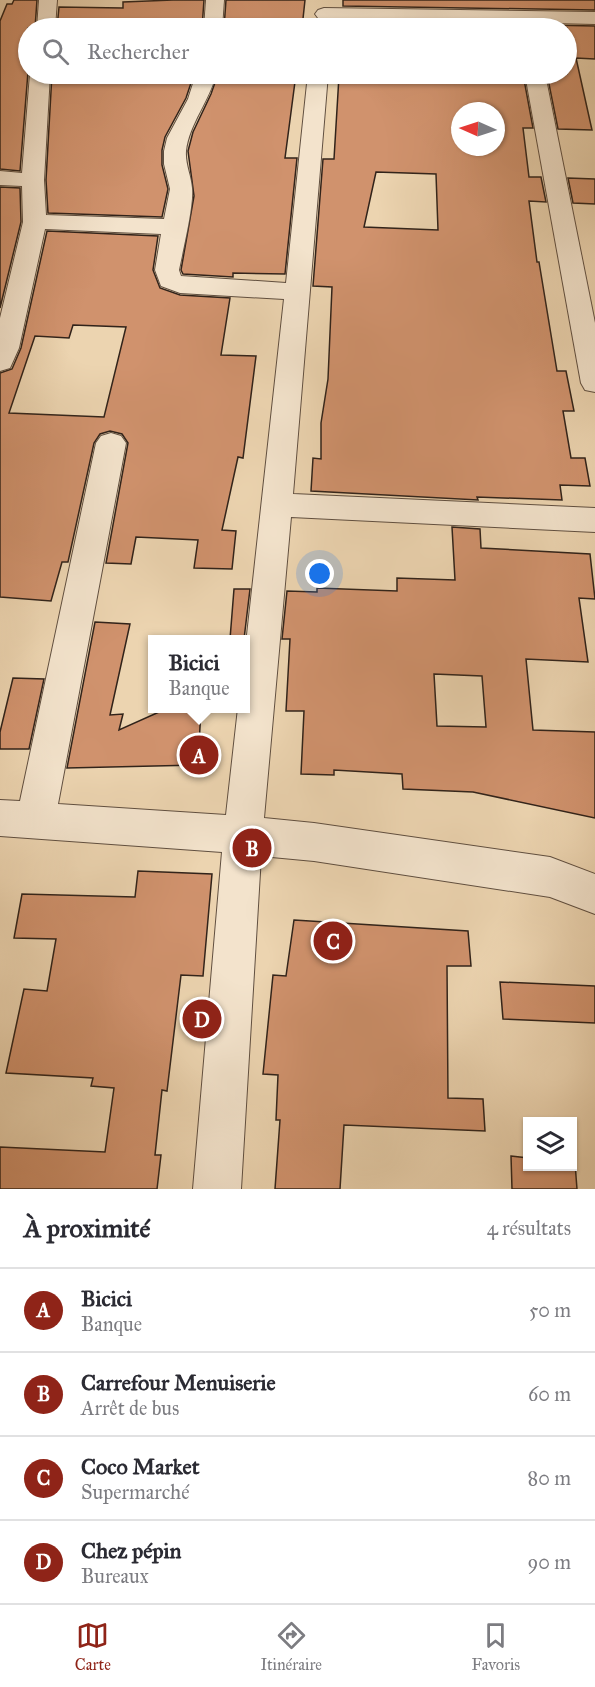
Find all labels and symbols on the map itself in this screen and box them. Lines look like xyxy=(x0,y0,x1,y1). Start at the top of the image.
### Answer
north arrow xyxy=(451,102,505,156)
your location xyxy=(305,559,334,588)
pin: A xyxy=(180,732,218,777)
pin: B xyxy=(232,826,272,870)
pin: C xyxy=(314,918,352,964)
pin: D xyxy=(182,996,222,1042)

